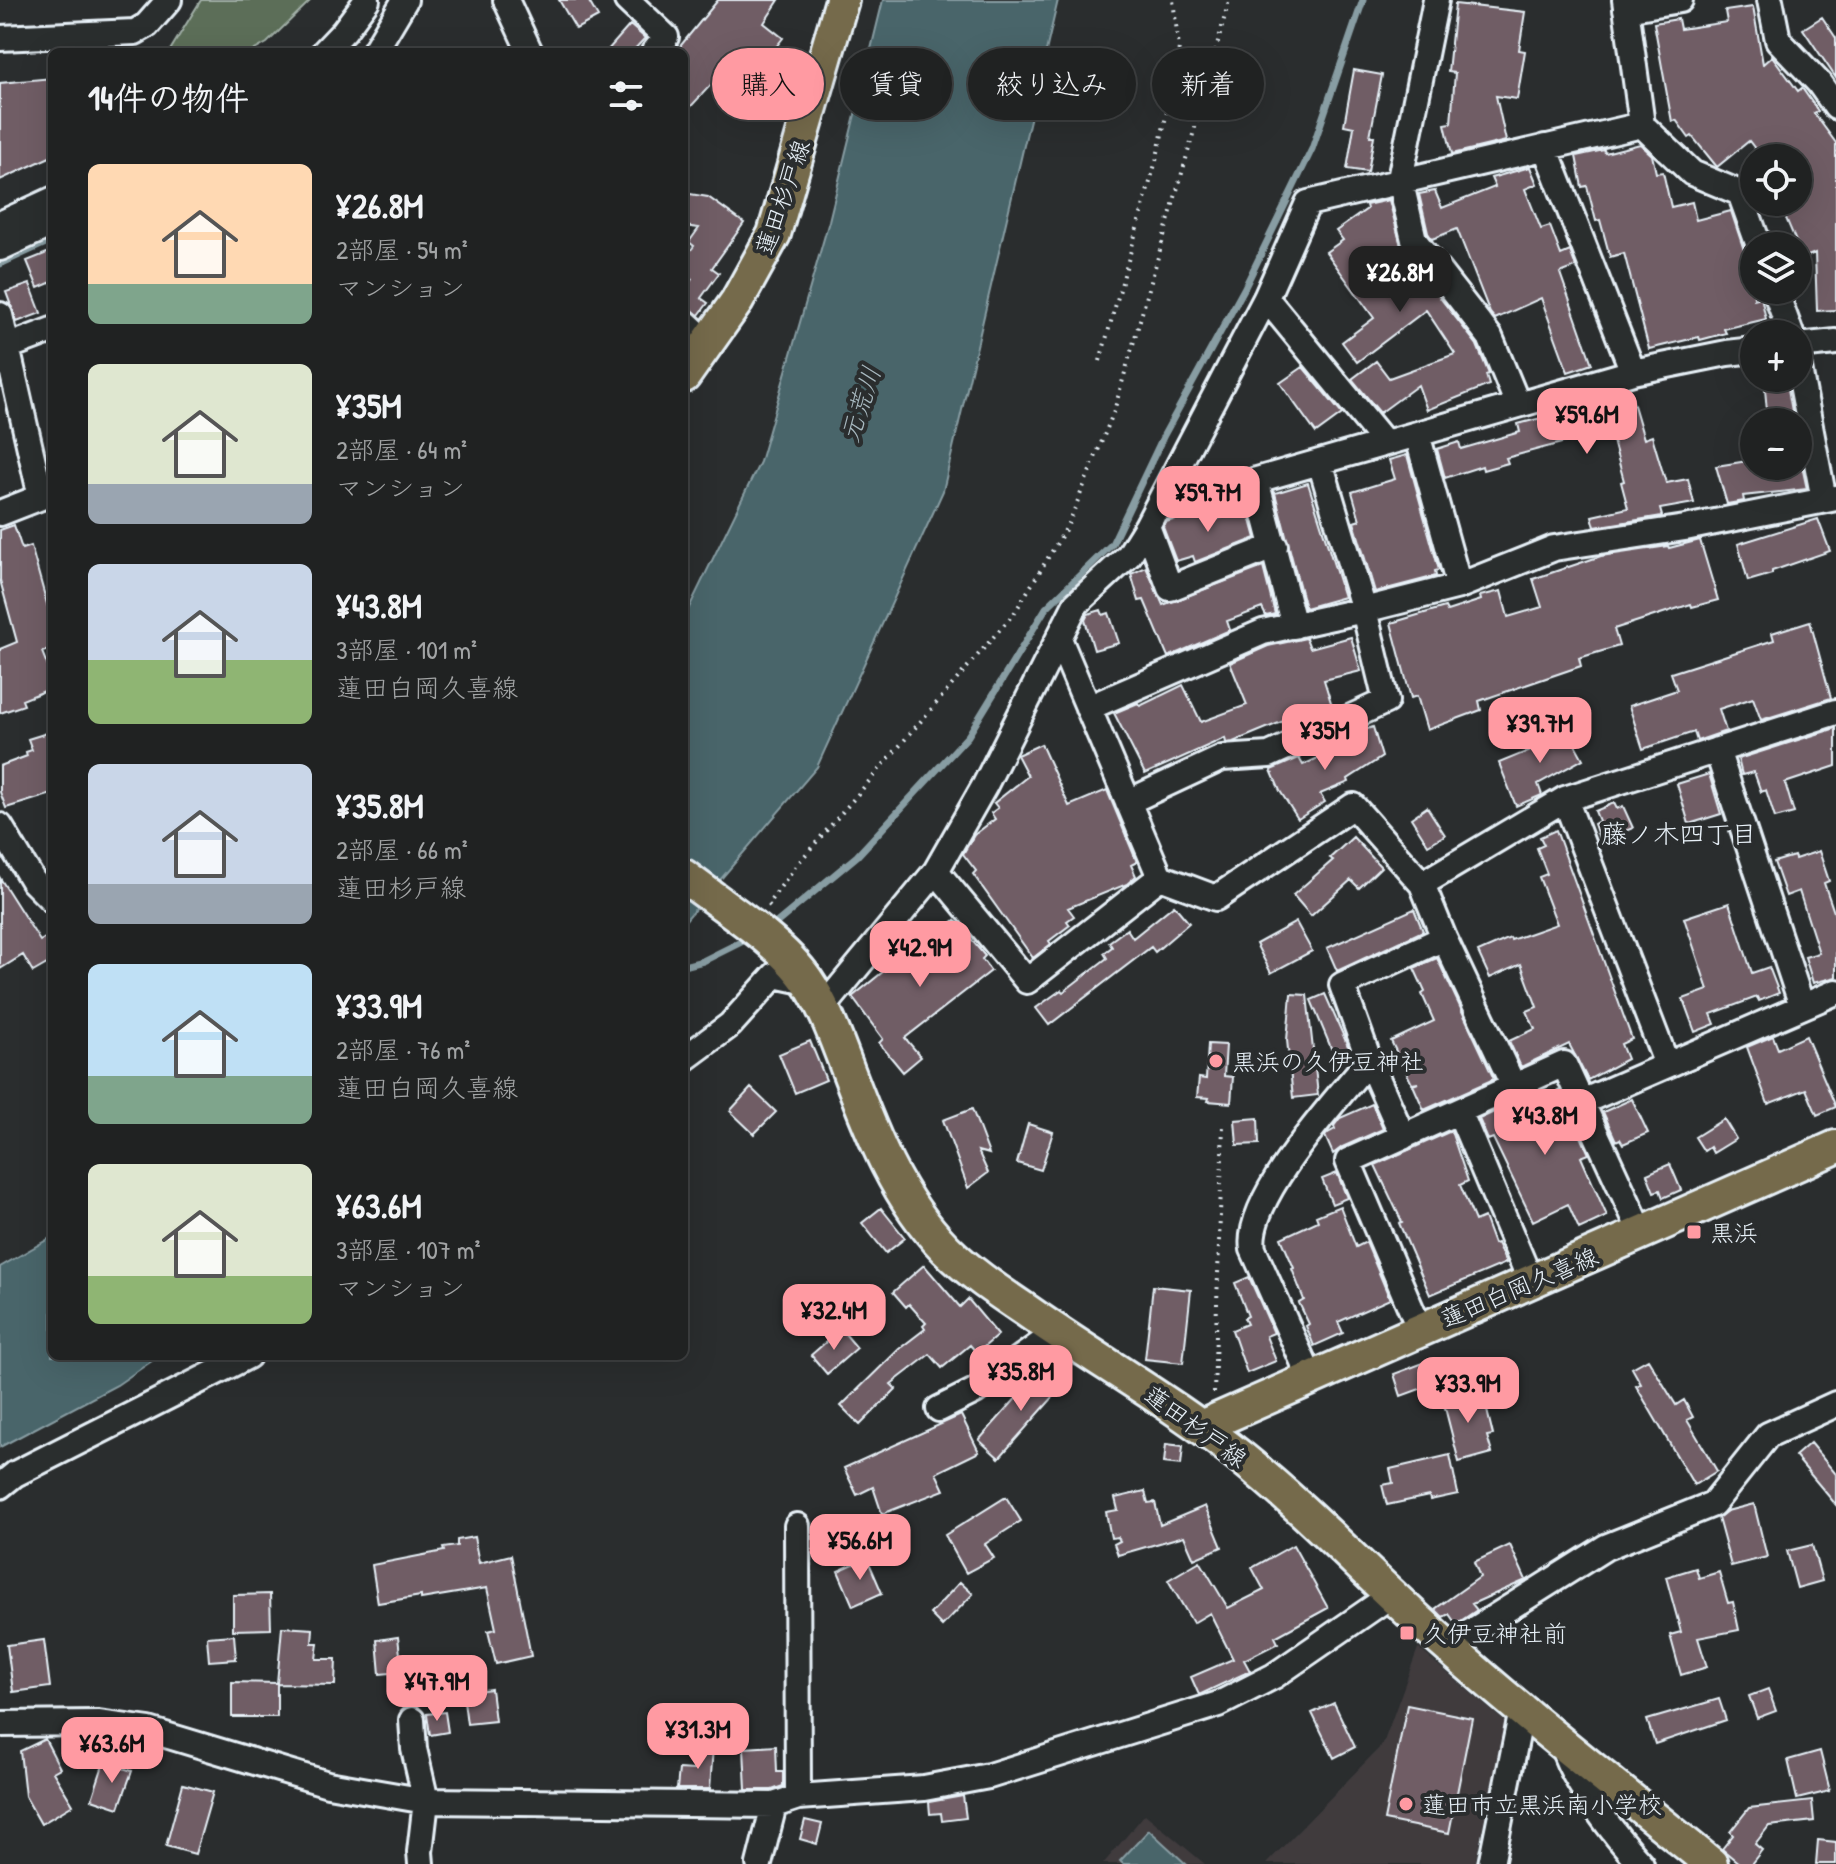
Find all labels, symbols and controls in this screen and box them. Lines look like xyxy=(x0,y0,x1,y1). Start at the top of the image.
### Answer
chip: 購入 xyxy=(712,48,824,120)
chip: 賃貸 xyxy=(840,48,952,120)
chip: 絞り込み xyxy=(968,48,1136,120)
chip: 新着 xyxy=(1152,48,1264,120)
icon: filters xyxy=(604,74,648,118)
text: 14件の物件 xyxy=(88,75,249,121)
street label: 蓮田杉戸線 xyxy=(747,135,817,259)
map controls xyxy=(1740,144,1812,480)
button: locate xyxy=(1740,144,1812,216)
text: ¥26.8M xyxy=(336,183,423,229)
icon: home xyxy=(152,196,248,292)
text: 2部屋 · 54 m² xyxy=(336,232,468,267)
button: layers xyxy=(1740,232,1812,304)
pin: ¥26.8M xyxy=(1335,246,1465,314)
text: ¥26.8M xyxy=(1367,254,1433,289)
text: マンション xyxy=(336,270,465,305)
button: + xyxy=(1740,320,1812,392)
water label: 元荒川 xyxy=(831,361,889,447)
text: ¥35M xyxy=(336,383,402,429)
pin: ¥59.6M xyxy=(1522,388,1652,456)
icon: home xyxy=(152,396,248,492)
text: ¥59.6M xyxy=(1555,396,1619,431)
button: − xyxy=(1740,408,1812,480)
text: 2部屋 · 64 m² xyxy=(336,432,467,467)
pin: ¥59.7M xyxy=(1143,466,1273,534)
text: マンション xyxy=(336,470,465,505)
text: ¥59.7M xyxy=(1175,474,1241,509)
text: ¥43.8M xyxy=(336,583,422,629)
icon: home xyxy=(152,596,248,692)
text: 3部屋 · 101 m² xyxy=(336,632,477,667)
text: 蓮田白岡久喜線 xyxy=(336,670,518,705)
pin: ¥39.7M xyxy=(1475,697,1605,765)
pin: ¥35M xyxy=(1278,704,1372,772)
text: ¥39.7M xyxy=(1506,705,1574,740)
text: ¥35M xyxy=(1300,712,1350,747)
text: ¥35.8M xyxy=(336,783,424,829)
icon: home xyxy=(152,796,248,892)
district label: 藤ノ木四丁目 xyxy=(1601,816,1757,851)
text: 2部屋 · 66 m² xyxy=(336,832,468,867)
text: 蓮田杉戸線 xyxy=(336,870,466,905)
pin: ¥42.9M xyxy=(855,921,985,989)
text: ¥42.9M xyxy=(888,929,952,964)
text: ¥33.9M xyxy=(336,983,422,1029)
icon: home xyxy=(152,996,248,1092)
text: 2部屋 · 76 m² xyxy=(336,1032,470,1067)
place label: 黒浜の久伊豆神社 xyxy=(1232,1045,1424,1077)
marker: 黒浜の久伊豆神社 xyxy=(1207,1052,1225,1070)
text: 蓮田白岡久喜線 xyxy=(336,1070,518,1105)
pin: ¥43.8M xyxy=(1480,1089,1610,1157)
text: ¥43.8M xyxy=(1512,1097,1578,1132)
text: ¥63.6M xyxy=(336,1183,422,1229)
icon: home xyxy=(152,1196,248,1292)
place label: 黒浜 xyxy=(1710,1216,1758,1248)
marker: 黒浜 xyxy=(1685,1223,1703,1241)
text: 3部屋 · 107 m² xyxy=(336,1232,480,1267)
street label: 蓮田白岡久喜線 xyxy=(1435,1239,1603,1335)
text: マンション xyxy=(336,1270,465,1305)
pin: ¥32.4M xyxy=(769,1284,899,1352)
text: ¥32.4M xyxy=(801,1292,867,1327)
pin: ¥35.8M xyxy=(956,1345,1086,1413)
text: ¥35.8M xyxy=(987,1353,1055,1388)
pin: ¥33.9M xyxy=(1403,1357,1533,1425)
text: ¥33.9M xyxy=(1435,1365,1501,1400)
street label: 蓮田杉戸線 xyxy=(1138,1378,1254,1474)
pin: ¥56.6M xyxy=(795,1514,925,1582)
text: ¥56.6M xyxy=(828,1522,892,1557)
place label: 久伊豆神社前 xyxy=(1423,1617,1567,1649)
marker: 久伊豆神社前 xyxy=(1398,1624,1416,1642)
pin: ¥47.9M xyxy=(372,1655,502,1723)
text: ¥47.9M xyxy=(404,1663,470,1698)
pin: ¥31.3M xyxy=(633,1703,763,1771)
text: ¥31.3M xyxy=(665,1711,731,1746)
pin: ¥63.6M xyxy=(47,1717,177,1785)
text: ¥63.6M xyxy=(79,1725,145,1760)
place label: 蓮田市立黒浜南小学校 xyxy=(1422,1788,1662,1820)
marker: 蓮田市立黒浜南小学校 xyxy=(1397,1795,1415,1813)

